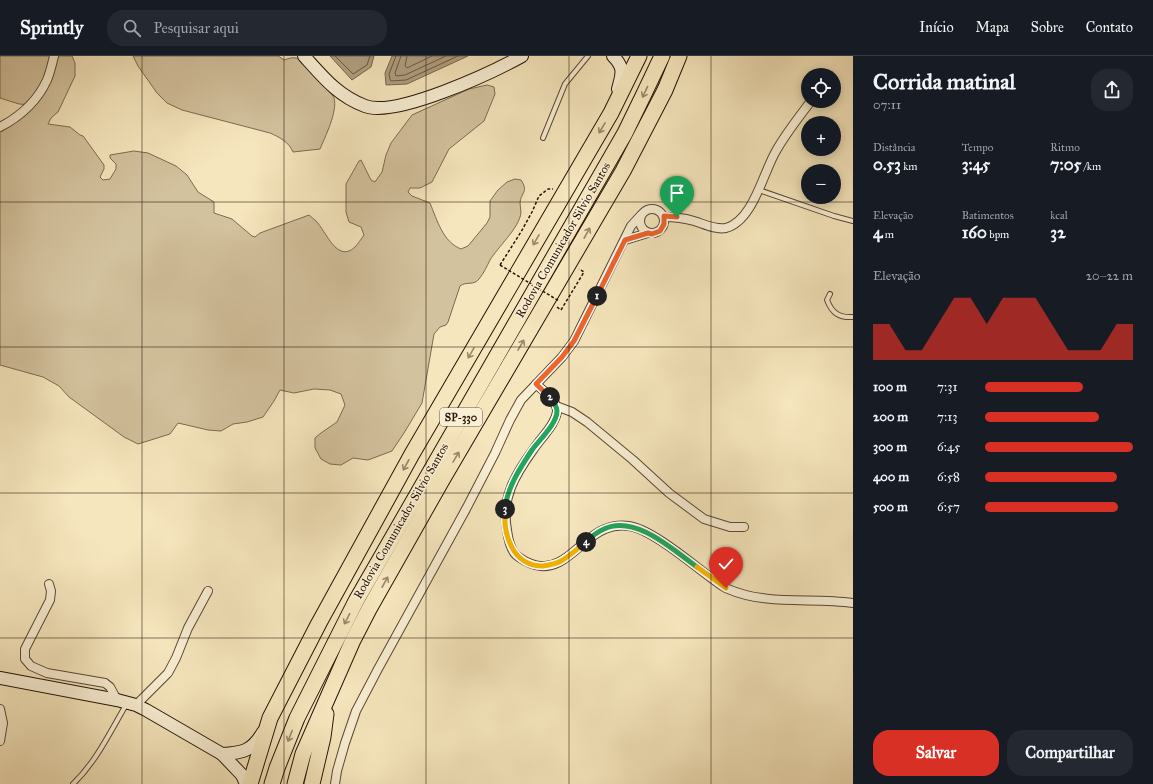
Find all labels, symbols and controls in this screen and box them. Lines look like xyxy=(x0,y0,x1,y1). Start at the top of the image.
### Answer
search box xyxy=(107,10,387,46)
text: Sprintly xyxy=(20,16,83,39)
icon: search xyxy=(121,17,143,39)
text: Pesquisar aqui xyxy=(153,19,239,37)
text: Início xyxy=(919,19,954,36)
text: Mapa xyxy=(976,19,1009,36)
text: Sobre xyxy=(1031,19,1064,36)
text: Contato xyxy=(1086,19,1133,36)
map controls xyxy=(801,68,841,204)
button: locate xyxy=(801,68,841,108)
text: Corrida matinal xyxy=(873,68,1015,95)
button: share xyxy=(1091,69,1133,111)
one-way arrow xyxy=(641,85,649,97)
text: 07:11 xyxy=(873,97,901,113)
button: + xyxy=(801,116,841,156)
one-way arrow xyxy=(597,122,605,134)
text: Distância xyxy=(873,141,916,154)
text: Tempo xyxy=(962,141,993,154)
text: Ritmo xyxy=(1050,141,1080,154)
text: 0.53 xyxy=(873,154,901,175)
text: 3:45 xyxy=(962,154,990,175)
text: 7:05 xyxy=(1050,154,1081,175)
street label: Rodovia Comunicador Silvio Santos xyxy=(513,160,613,320)
text: km xyxy=(901,160,918,173)
text: /km xyxy=(1081,160,1101,173)
button: − xyxy=(801,164,841,204)
pin xyxy=(660,176,694,217)
icon: arrive xyxy=(666,182,688,204)
text: Elevação xyxy=(873,209,913,222)
text: Batimentos xyxy=(962,209,1014,222)
text: kcal xyxy=(1050,209,1068,222)
text: 4 xyxy=(873,222,882,243)
text: 160 xyxy=(962,222,987,243)
text: 32 xyxy=(1050,222,1066,243)
one-way arrow xyxy=(583,227,591,239)
text: m xyxy=(882,228,894,241)
text: bpm xyxy=(987,228,1009,241)
one-way arrow xyxy=(532,234,540,246)
text: Elevação xyxy=(873,268,920,284)
text: 20–22 m xyxy=(1086,268,1133,284)
pin: 1 xyxy=(587,286,607,306)
text: 1 xyxy=(595,289,599,302)
one-way arrow xyxy=(517,339,525,351)
one-way arrow xyxy=(466,347,474,359)
text: 100 m xyxy=(873,379,907,395)
text: 7:31 xyxy=(937,379,958,395)
pin: 2 xyxy=(540,387,560,407)
text: 2 xyxy=(547,390,553,403)
road number: SP-330 xyxy=(440,408,482,426)
text: 200 m xyxy=(873,409,908,425)
text: 7:13 xyxy=(937,409,958,425)
text: 300 m xyxy=(873,439,907,455)
text: 6:45 xyxy=(937,439,960,455)
street label: Rodovia Comunicador Silvio Santos xyxy=(351,441,451,601)
one-way arrow xyxy=(452,451,460,463)
one-way arrow xyxy=(401,459,409,471)
text: 400 m xyxy=(873,469,909,485)
text: 6:58 xyxy=(937,469,960,485)
pin: 3 xyxy=(495,499,515,519)
text: 500 m xyxy=(873,499,908,515)
text: 6:57 xyxy=(937,499,960,515)
text: 3 xyxy=(503,502,507,515)
pin: 4 xyxy=(576,532,596,552)
text: 4 xyxy=(583,535,589,548)
pin xyxy=(709,547,743,588)
icon: check xyxy=(715,553,737,575)
one-way arrow xyxy=(381,577,389,589)
one-way arrow xyxy=(343,612,350,624)
one-way arrow xyxy=(286,729,293,741)
button: Salvar xyxy=(873,730,999,776)
button: Compartilhar xyxy=(1007,730,1133,776)

